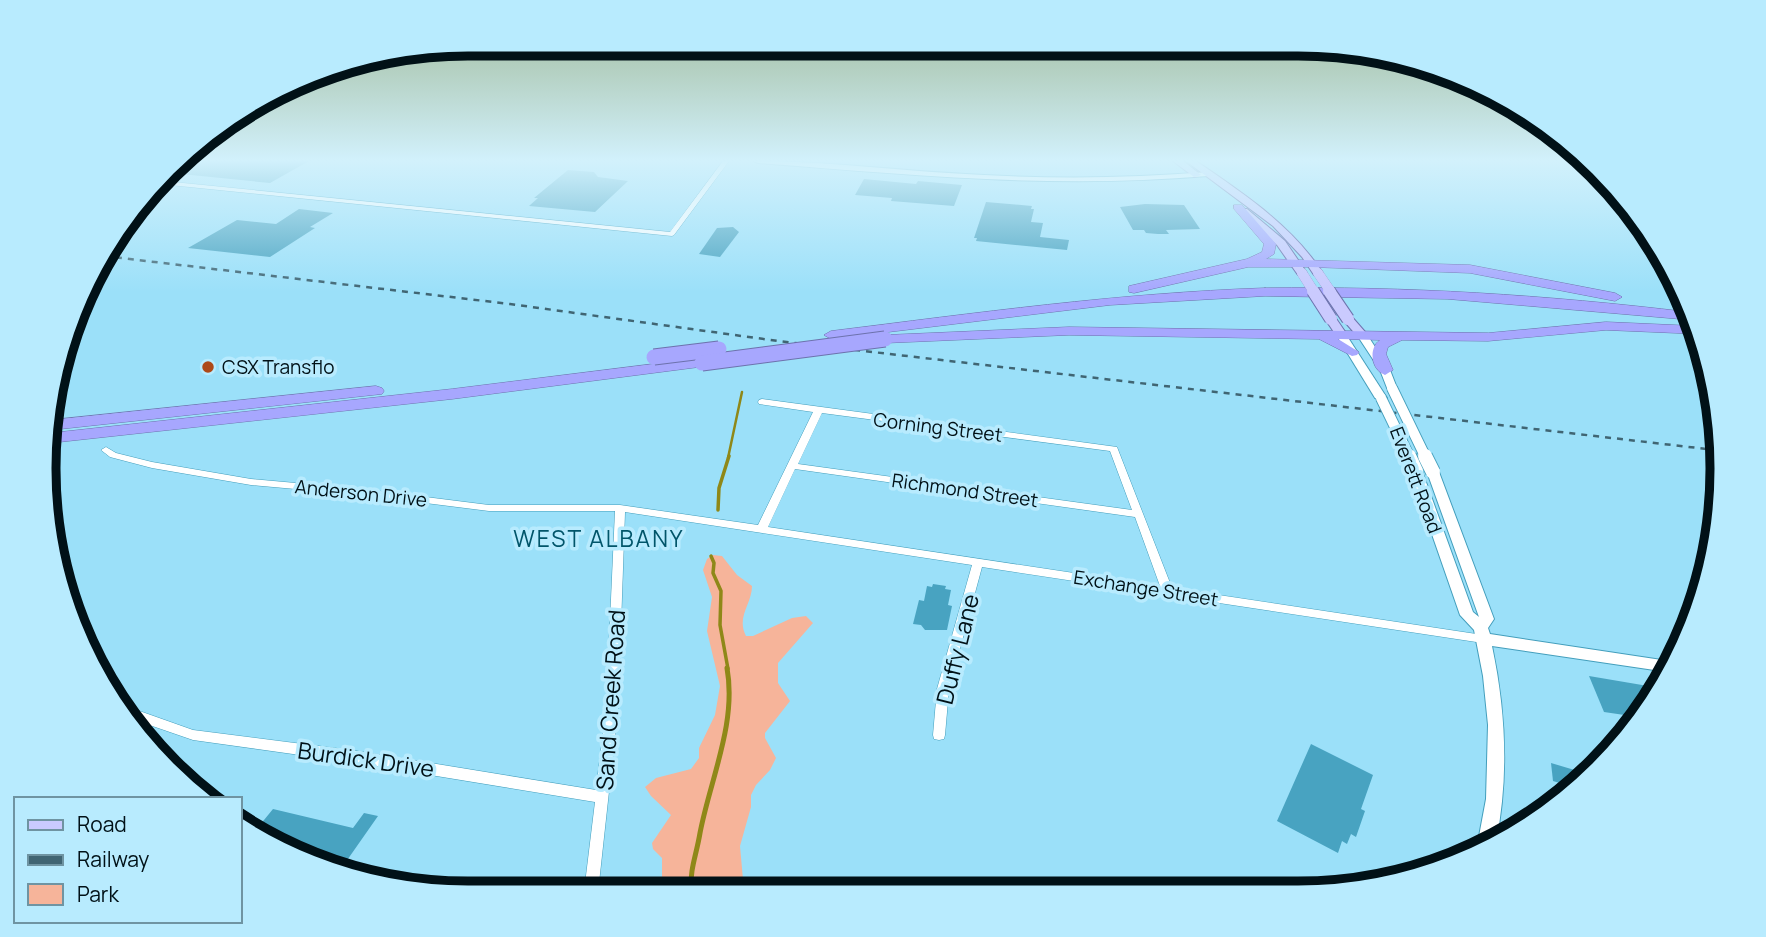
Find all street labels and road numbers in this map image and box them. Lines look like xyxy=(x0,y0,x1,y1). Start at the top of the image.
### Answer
street label: Corning Street xyxy=(872,406,1004,448)
street label: Everett Road xyxy=(1384,423,1448,537)
street label: Richmond Street xyxy=(890,467,1040,513)
street label: Anderson Drive xyxy=(294,473,428,513)
street label: Exchange Street xyxy=(1072,564,1220,612)
street label: Duffy Lane xyxy=(928,590,986,708)
street label: Sand Creek Road xyxy=(588,609,632,791)
street label: Burdick Drive xyxy=(296,734,436,784)

